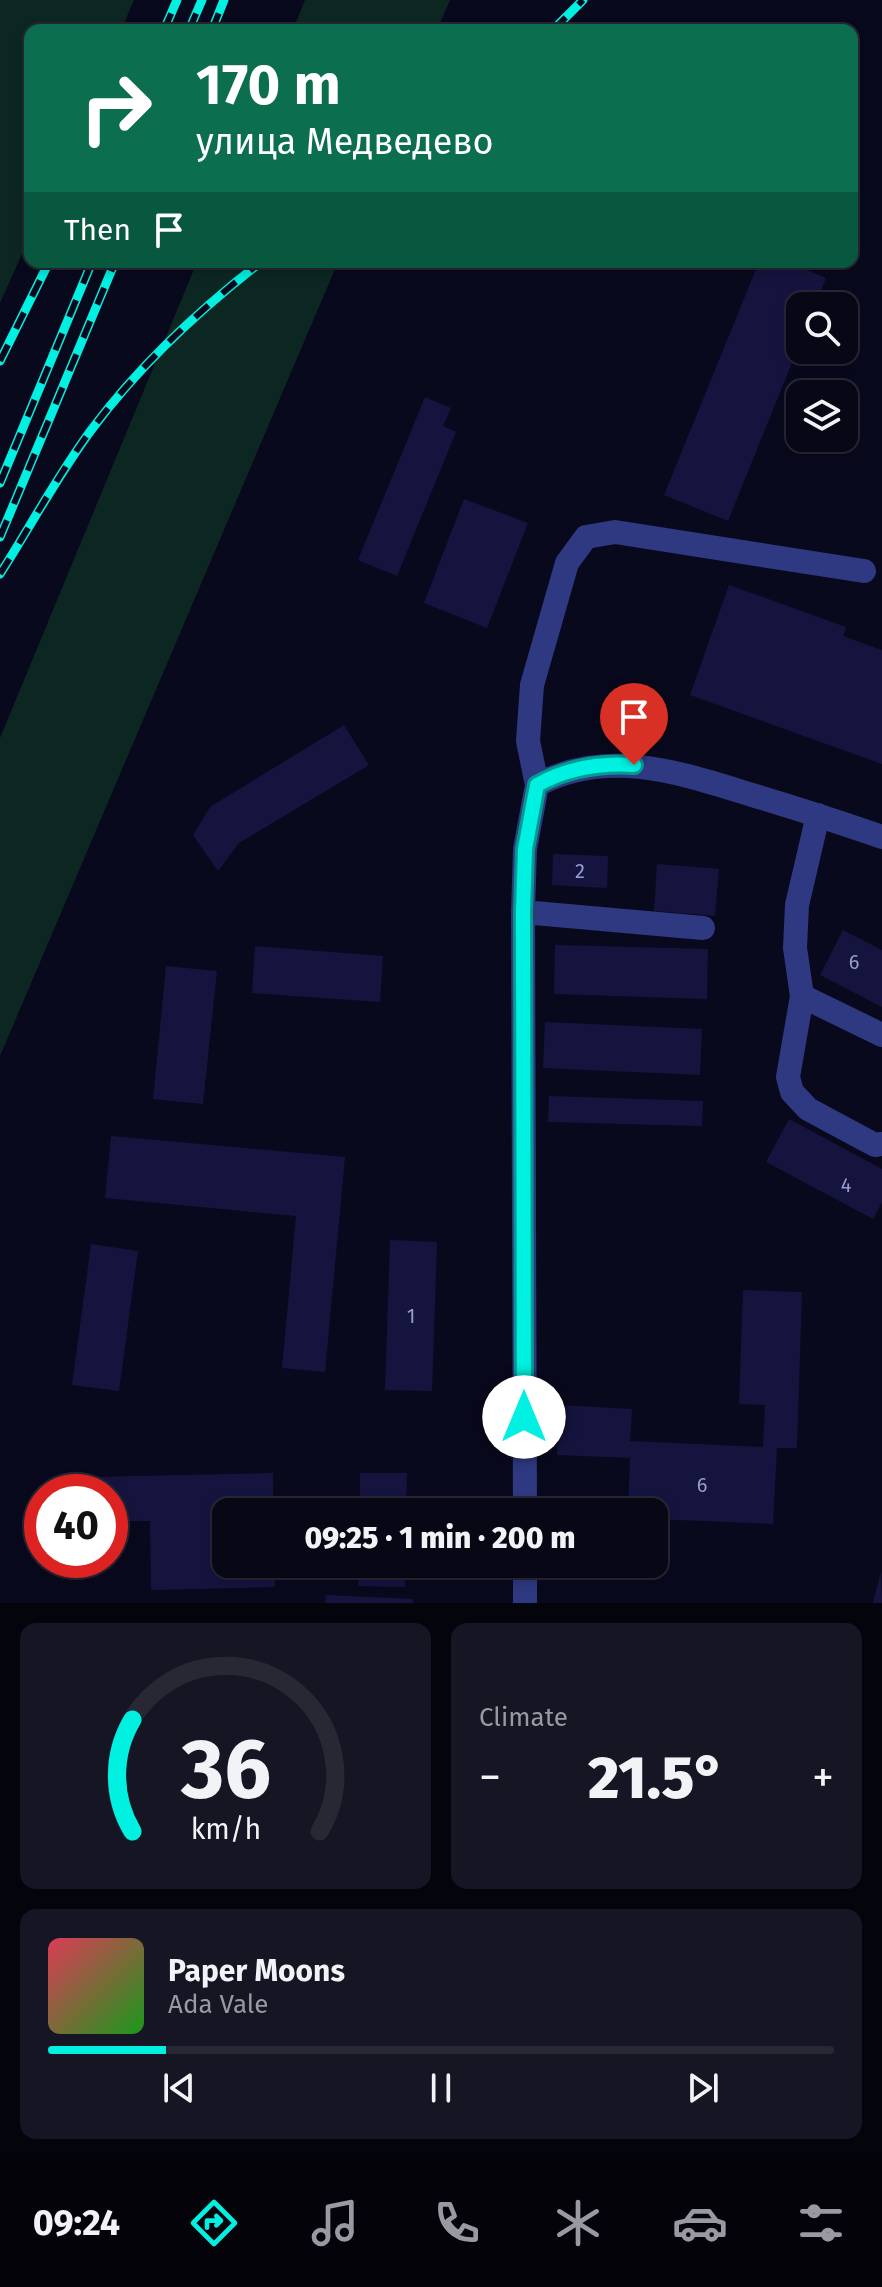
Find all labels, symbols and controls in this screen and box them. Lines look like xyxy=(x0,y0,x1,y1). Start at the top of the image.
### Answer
text: 170 m xyxy=(196,52,341,119)
icon: right xyxy=(64,56,168,160)
text: улица Медведево xyxy=(196,120,493,164)
icon: arrive xyxy=(147,208,191,252)
text: Then xyxy=(64,212,131,248)
map controls xyxy=(786,292,858,452)
button: search xyxy=(786,292,858,364)
button: layers xyxy=(786,380,858,452)
pin xyxy=(600,683,668,765)
icon: arrive xyxy=(612,695,656,739)
house number: 2 xyxy=(575,859,585,883)
house number: 6 xyxy=(849,950,859,974)
house number: 4 xyxy=(841,1173,852,1197)
house number: 1 xyxy=(407,1304,415,1328)
position arrow xyxy=(482,1375,566,1459)
house number: 6 xyxy=(697,1473,707,1497)
speed limit sign: 40 xyxy=(24,1474,128,1578)
text: 09:25 · 1 min · 200 m xyxy=(304,1520,576,1556)
text: Climate xyxy=(479,1702,568,1733)
text: 36 xyxy=(179,1720,271,1820)
text: 21.5° xyxy=(588,1742,725,1814)
text: − xyxy=(479,1751,501,1804)
text: + xyxy=(812,1751,834,1804)
text: km/h xyxy=(190,1812,261,1847)
text: Paper Moons xyxy=(168,1953,345,1989)
text: Ada Vale xyxy=(168,1989,268,2020)
icon: previous xyxy=(157,2066,201,2110)
icon: pause xyxy=(419,2066,463,2110)
icon: next xyxy=(681,2066,725,2110)
icon: directions xyxy=(186,2195,242,2251)
icon: music xyxy=(307,2195,363,2251)
icon: phone xyxy=(429,2195,485,2251)
icon: climate xyxy=(550,2195,606,2251)
icon: car xyxy=(672,2195,728,2251)
icon: filters xyxy=(793,2195,849,2251)
text: 09:24 xyxy=(33,2201,120,2245)

